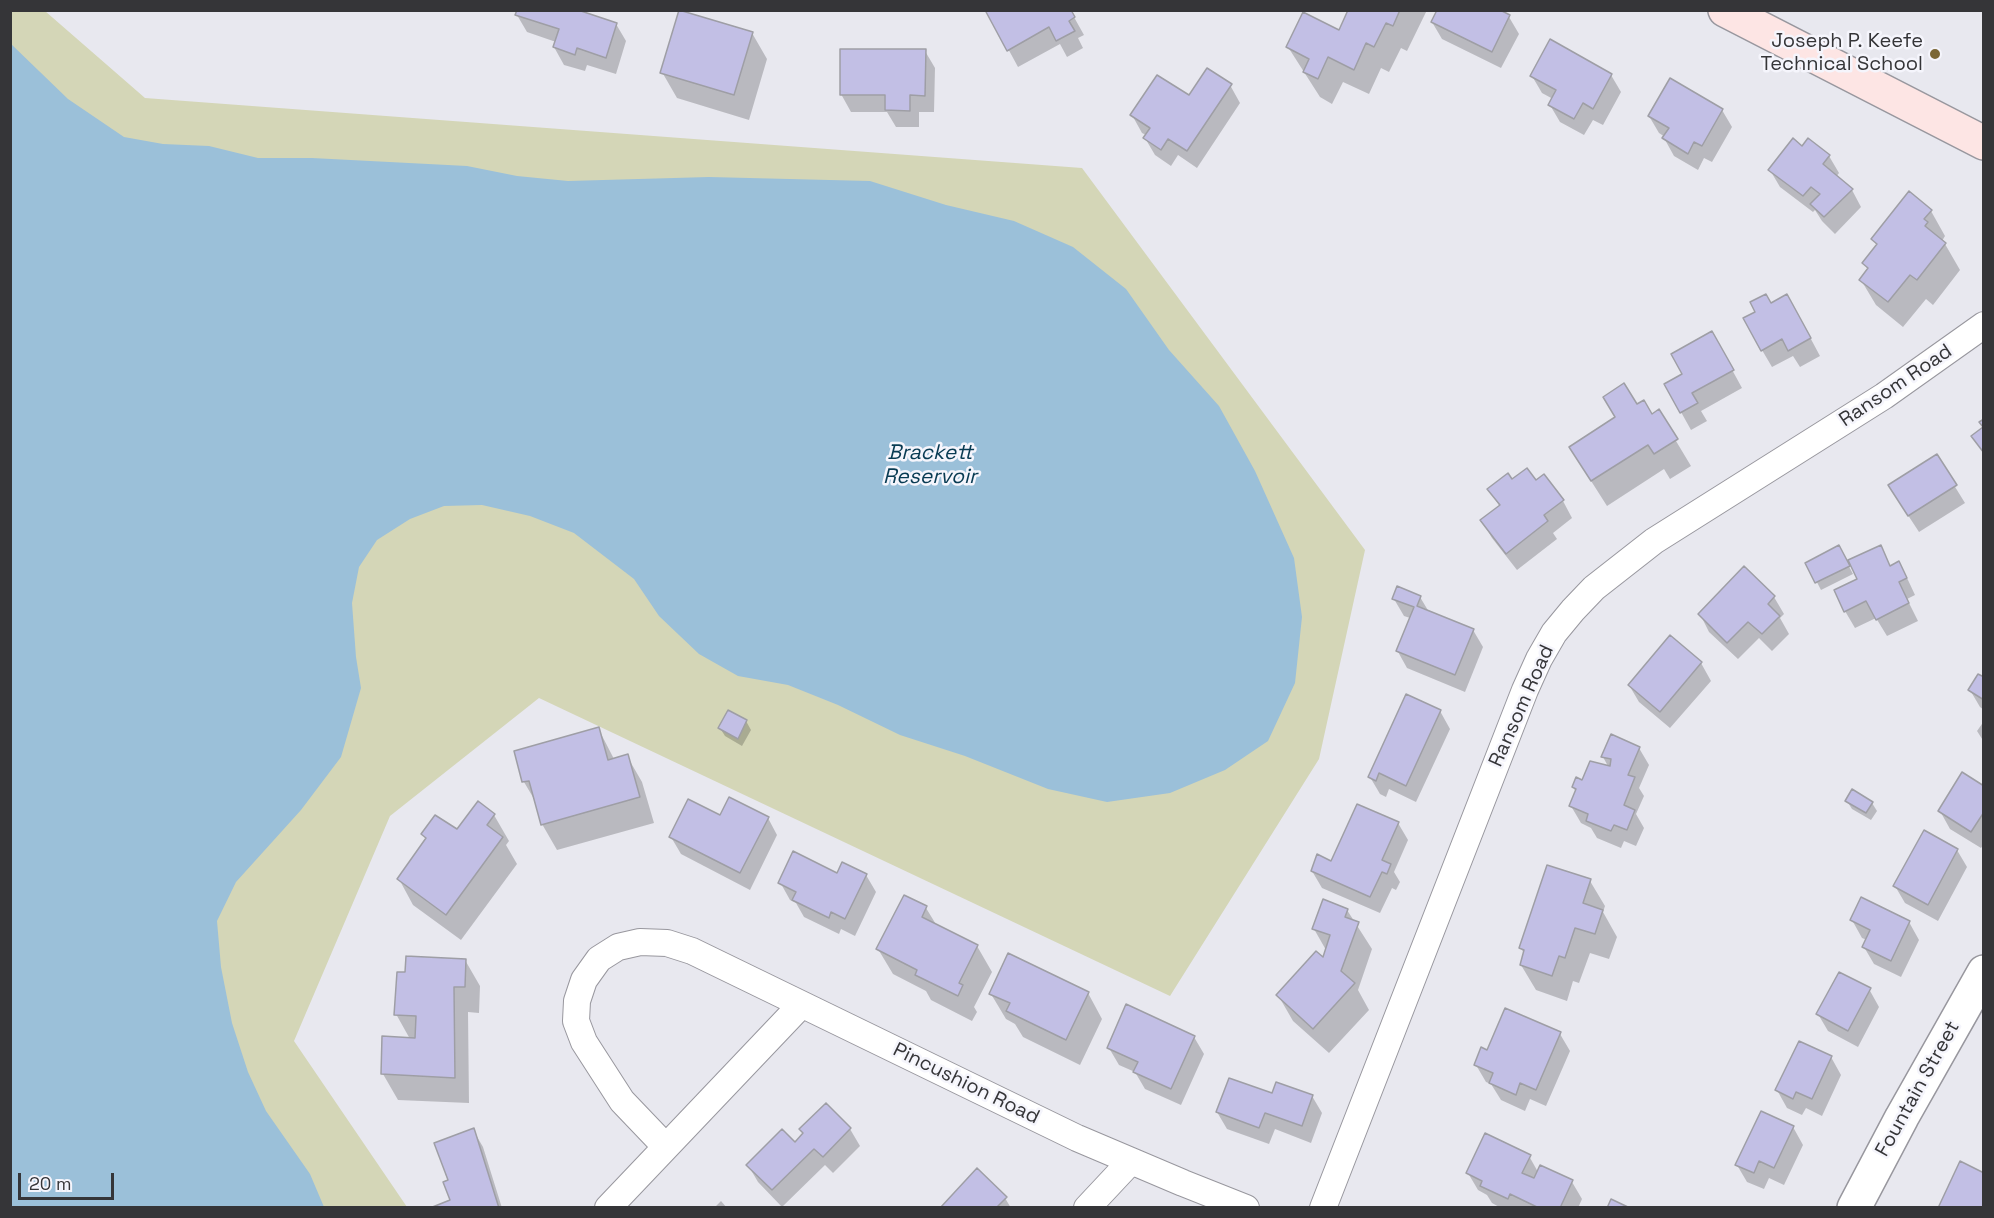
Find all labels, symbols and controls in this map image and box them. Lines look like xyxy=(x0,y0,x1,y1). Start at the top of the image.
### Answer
place label: Joseph P. Keefe Technical School xyxy=(1760,30,1923,77)
marker: Joseph P. Keefe Technical School xyxy=(1928,47,1942,61)
street label: Ransom Road xyxy=(1835,340,1957,432)
water label: Brackett Reservoir xyxy=(883,440,977,490)
street label: Ransom Road xyxy=(1484,641,1560,771)
street label: Fountain Street xyxy=(1871,1017,1965,1161)
street label: Pincushion Road xyxy=(889,1038,1043,1130)
scale bar xyxy=(21,1161,117,1199)
text: 20 m xyxy=(29,1172,72,1195)

